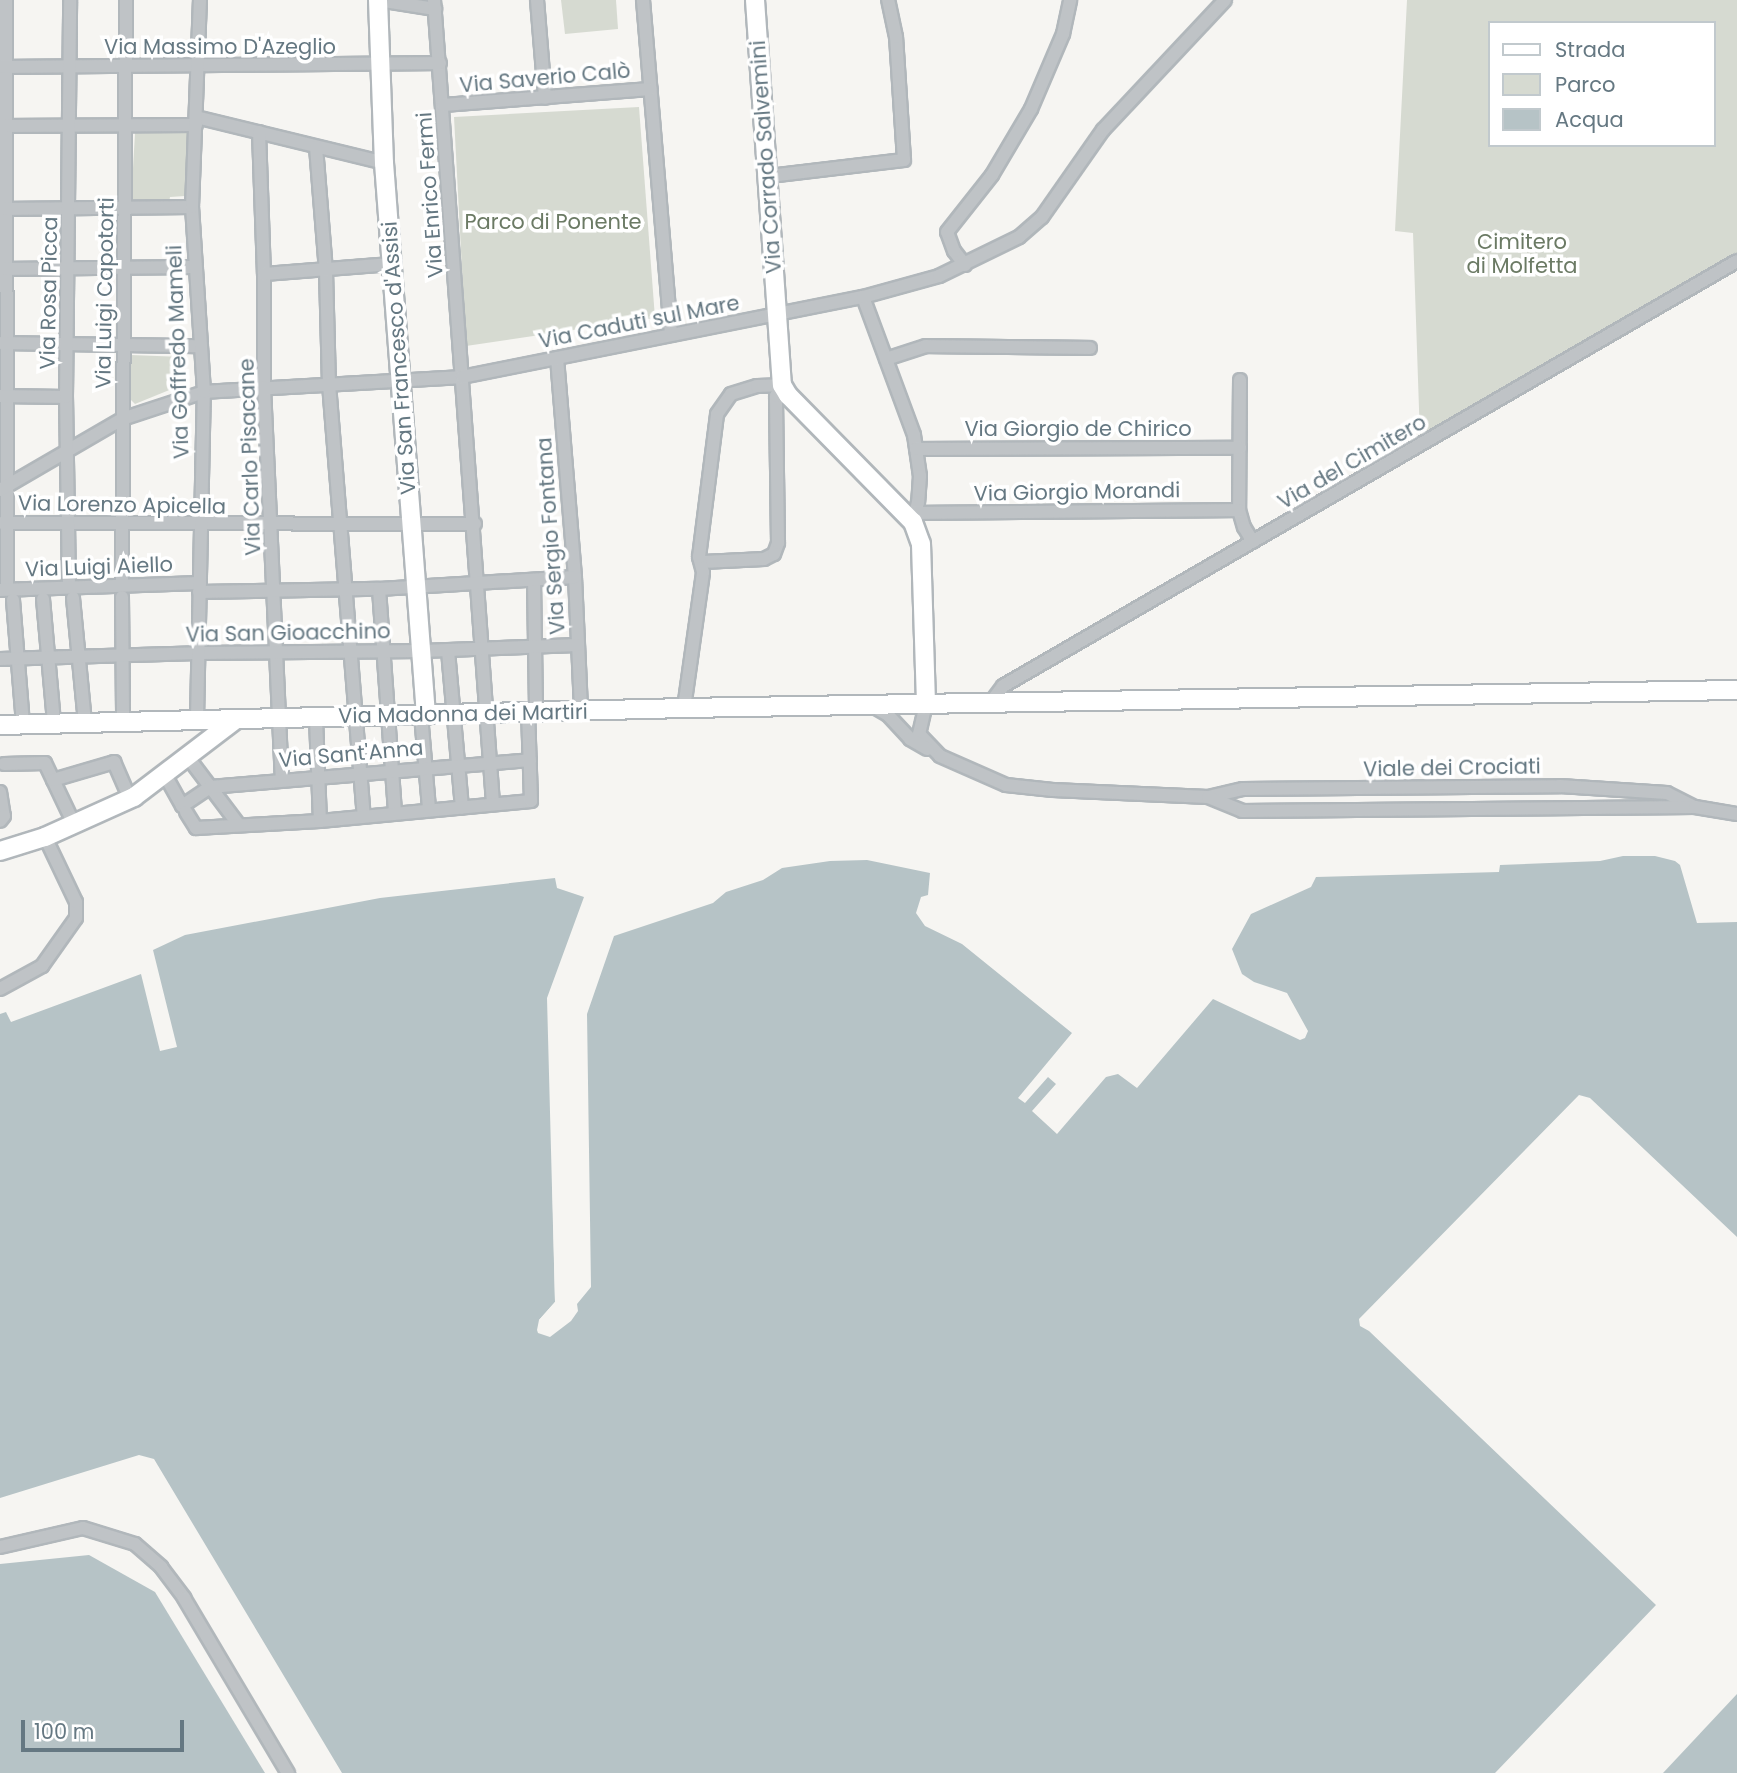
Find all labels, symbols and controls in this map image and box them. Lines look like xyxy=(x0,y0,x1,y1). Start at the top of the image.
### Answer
legend xyxy=(1488,21,1716,147)
street label: Via Massimo D'Azeglio xyxy=(104,34,336,60)
text: Strada xyxy=(1555,35,1625,64)
street label: Via Corrado Salvemini xyxy=(745,39,787,275)
street label: Via Saverio Calò xyxy=(458,58,632,98)
text: Parco xyxy=(1555,70,1615,99)
text: Acqua xyxy=(1555,105,1624,134)
street label: Via Enrico Fermi xyxy=(412,111,448,279)
street label: Via Luigi Capotorti xyxy=(91,197,119,389)
park label: Parco di Ponente xyxy=(464,209,642,235)
street label: Via Rosa Picca xyxy=(35,216,63,370)
street label: Via San Francesco d'Assisi xyxy=(377,220,421,496)
park label: Cimitero di Molfetta xyxy=(1466,229,1578,279)
street label: Via Goffredo Mameli xyxy=(162,245,194,459)
street label: Via Caduti sul Mare xyxy=(537,290,741,354)
street label: Via Carlo Pisacane xyxy=(234,358,266,556)
street label: Via del Cimitero xyxy=(1273,409,1431,515)
street label: Via Giorgio de Chirico xyxy=(964,416,1192,442)
street label: Via Sergio Fontana xyxy=(532,437,570,635)
street label: Via Giorgio Morandi xyxy=(973,478,1181,506)
street label: Via Lorenzo Apicella xyxy=(18,491,226,519)
street label: Via Luigi Aiello xyxy=(25,552,173,582)
street label: Via San Gioacchino xyxy=(185,619,391,647)
street label: Via Madonna dei Martiri xyxy=(338,699,588,729)
street label: Via Sant'Anna xyxy=(278,735,424,773)
street label: Viale dei Crociati xyxy=(1363,754,1541,782)
scale bar xyxy=(24,1706,187,1750)
text: 100 m xyxy=(34,1717,94,1746)

